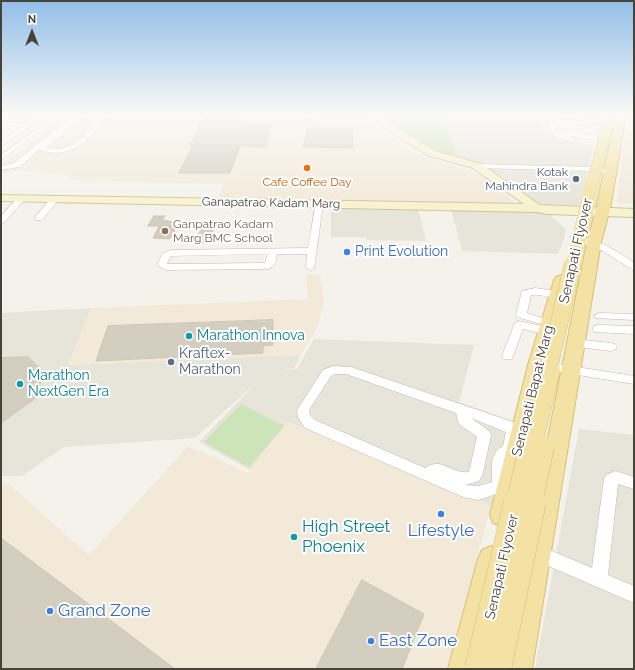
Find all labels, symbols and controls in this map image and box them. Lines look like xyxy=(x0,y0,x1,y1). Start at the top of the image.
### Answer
north arrow xyxy=(12,12,52,52)
text: N xyxy=(28,13,36,26)
marker: Cafe Coffee Day xyxy=(302,163,312,173)
place label: Kotak Mahindra Bank xyxy=(485,165,568,193)
marker: Kotak Mahindra Bank xyxy=(571,174,581,184)
place label: Cafe Coffee Day xyxy=(262,175,352,189)
street label: Ganapatrao Kadam Marg xyxy=(202,195,340,211)
street label: Senapati Flyover xyxy=(556,197,596,305)
place label: Ganpatrao Kadam Marg BMC School xyxy=(173,217,273,245)
marker: Ganpatrao Kadam Marg BMC School xyxy=(160,226,170,236)
place label: Print Evolution xyxy=(355,244,448,260)
marker: Print Evolution xyxy=(342,247,352,257)
street label: Senapati Bapat Marg xyxy=(509,324,557,458)
place label: Marathon Innova xyxy=(197,328,305,344)
marker: Marathon Innova xyxy=(184,331,194,341)
place label: Kraftex- Marathon xyxy=(179,346,241,378)
marker: Kraftex- Marathon xyxy=(166,357,176,367)
place label: Marathon NextGen Era xyxy=(28,368,109,400)
marker: Marathon NextGen Era xyxy=(15,379,25,389)
marker: Lifestyle xyxy=(436,509,446,519)
street label: Senapati Flyover xyxy=(482,513,522,621)
place label: High Street Phoenix xyxy=(302,517,390,557)
place label: Lifestyle xyxy=(408,521,474,541)
marker: High Street Phoenix xyxy=(289,532,299,542)
place label: Grand Zone xyxy=(58,601,151,621)
marker: Grand Zone xyxy=(45,606,55,616)
place label: East Zone xyxy=(379,631,457,651)
marker: East Zone xyxy=(366,636,376,646)

